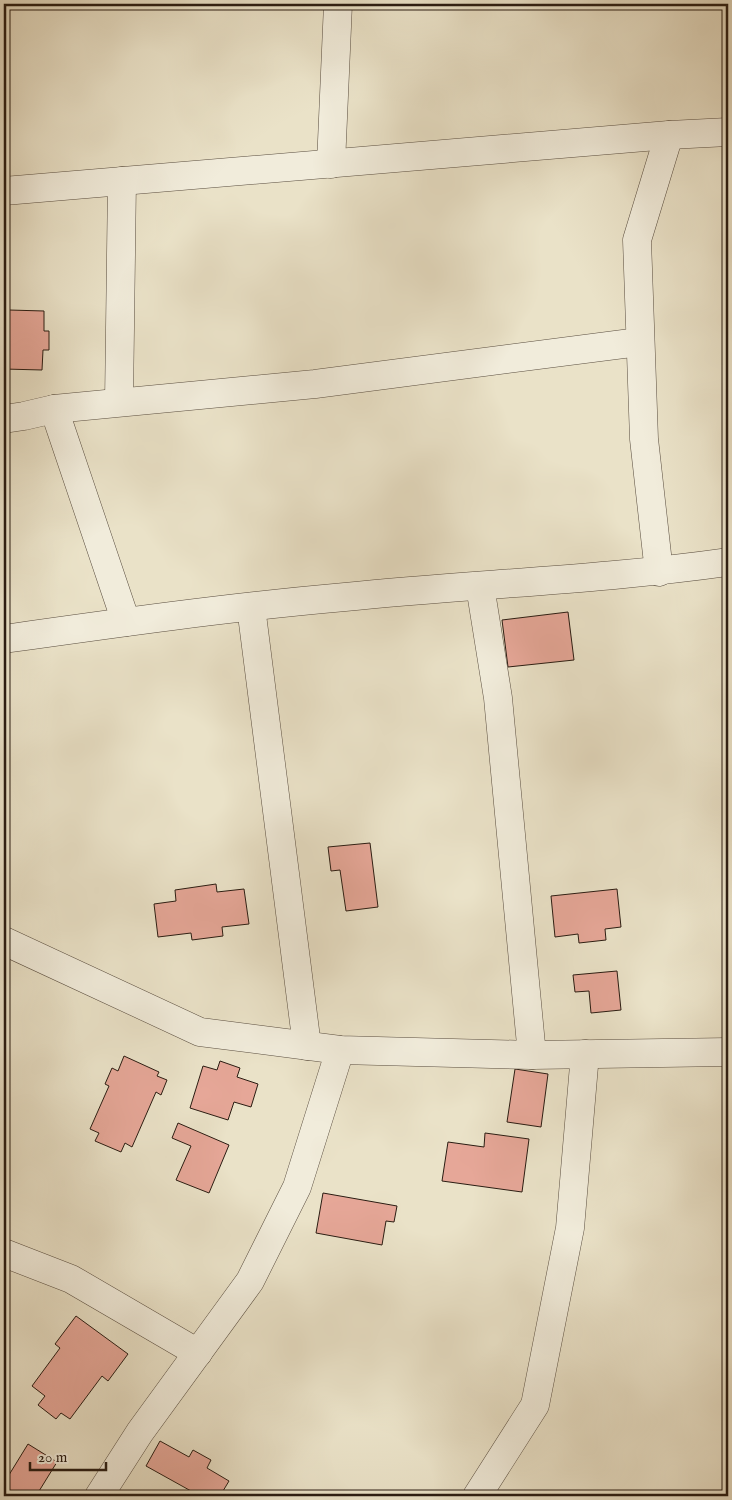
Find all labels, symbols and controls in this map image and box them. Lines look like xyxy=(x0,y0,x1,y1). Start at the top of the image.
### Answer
scale bar xyxy=(30,1440,106,1472)
text: 20 m xyxy=(38,1448,68,1467)

